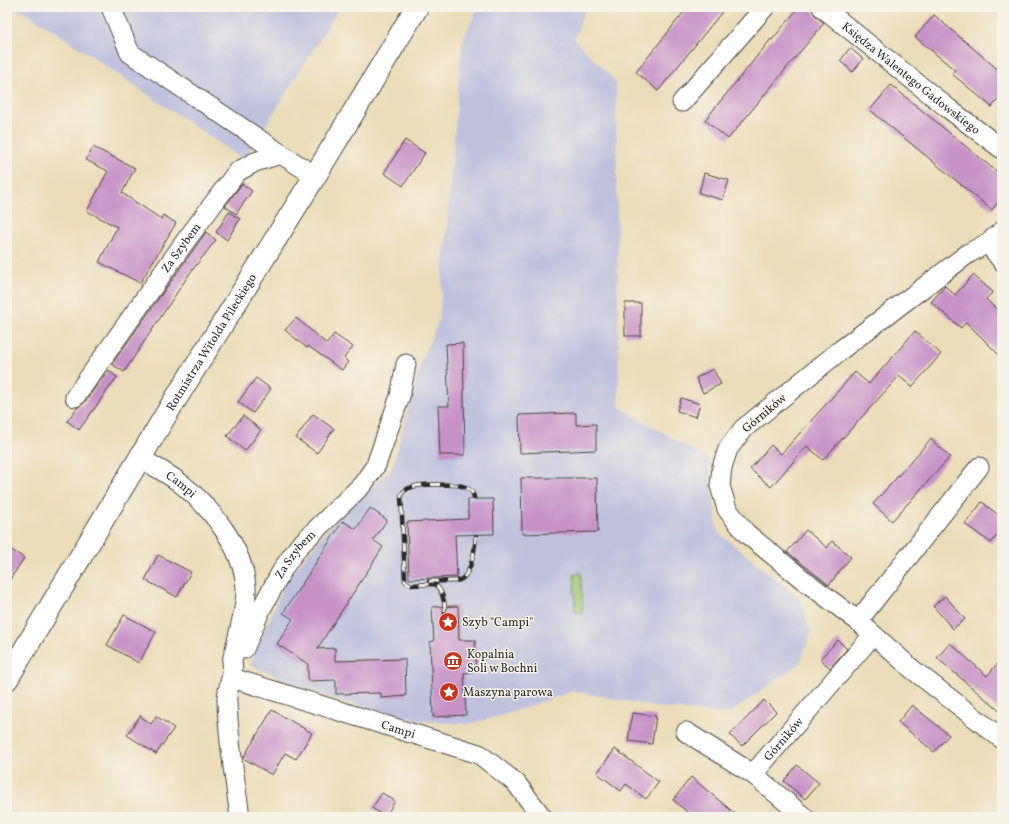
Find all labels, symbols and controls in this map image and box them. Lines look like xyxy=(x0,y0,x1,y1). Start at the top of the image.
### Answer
street label: Księdza Walentego Gadowskiego xyxy=(838,19,983,139)
street label: Za Szybem xyxy=(158,220,205,277)
street label: Rotmistrza Witolda Pileckiego xyxy=(163,271,261,414)
street label: Górników xyxy=(739,390,791,437)
street label: Campi xyxy=(162,468,200,502)
street label: Za Szybem xyxy=(272,527,320,582)
place icon: Szyb "Campi" xyxy=(437,611,459,633)
place label: Szyb "Campi" xyxy=(462,615,534,631)
place label: Kopalnia Soli w Bochni xyxy=(467,647,538,677)
museum icon: Kopalnia Soli w Bochni xyxy=(442,650,464,672)
place icon: Maszyna parowa xyxy=(438,681,460,703)
place label: Maszyna parowa xyxy=(463,685,553,701)
street label: Górników xyxy=(761,714,808,765)
street label: Campi xyxy=(379,717,417,743)

